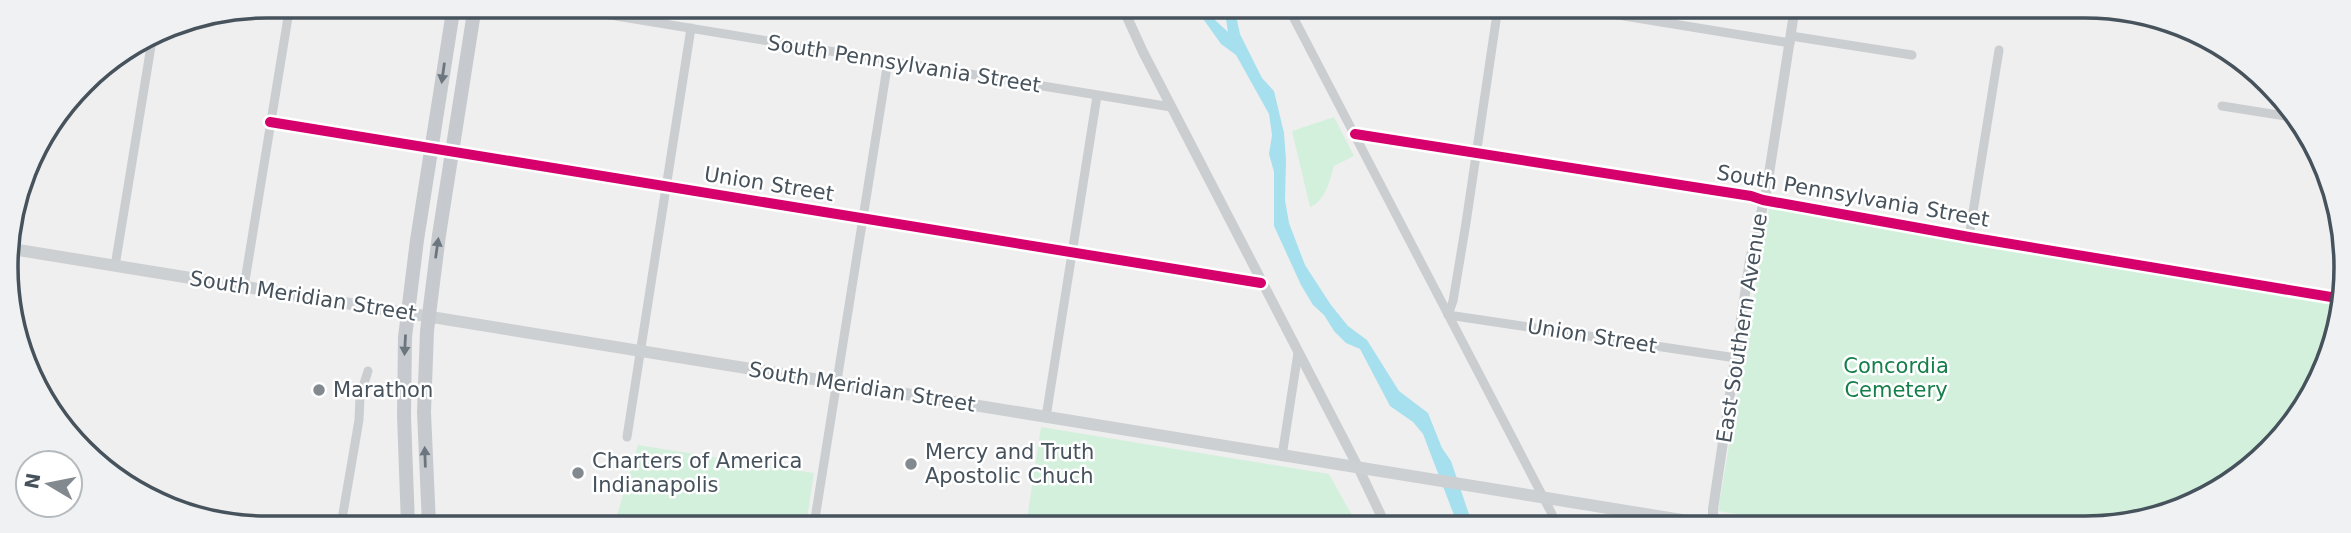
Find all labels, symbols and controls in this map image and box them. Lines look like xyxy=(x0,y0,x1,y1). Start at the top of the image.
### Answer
street label: South Pennsylvania Street xyxy=(766,31,1042,97)
one-way arrow xyxy=(437,62,448,84)
street label: South Pennsylvania Street xyxy=(1715,160,1991,232)
street label: Union Street xyxy=(702,162,836,206)
street label: East Southern Avenue xyxy=(1712,211,1772,445)
one-way arrow xyxy=(432,237,443,259)
street label: South Meridian Street xyxy=(188,266,418,326)
street label: Union Street xyxy=(1525,314,1659,358)
one-way arrow xyxy=(399,334,410,356)
park label: Concordia Cemetery xyxy=(1843,354,1949,402)
street label: South Meridian Street xyxy=(747,357,977,417)
place label: Marathon xyxy=(333,378,433,402)
marker: Marathon xyxy=(311,382,327,398)
place label: Mercy and Truth Apostolic Chuch xyxy=(925,440,1094,488)
one-way arrow xyxy=(420,446,431,468)
north arrow xyxy=(14,449,84,519)
place label: Charters of America Indianapolis xyxy=(592,449,802,497)
marker: Mercy and Truth Apostolic Chuch xyxy=(903,456,919,472)
marker: Charters of America Indianapolis xyxy=(570,465,586,481)
text: N xyxy=(20,471,44,491)

